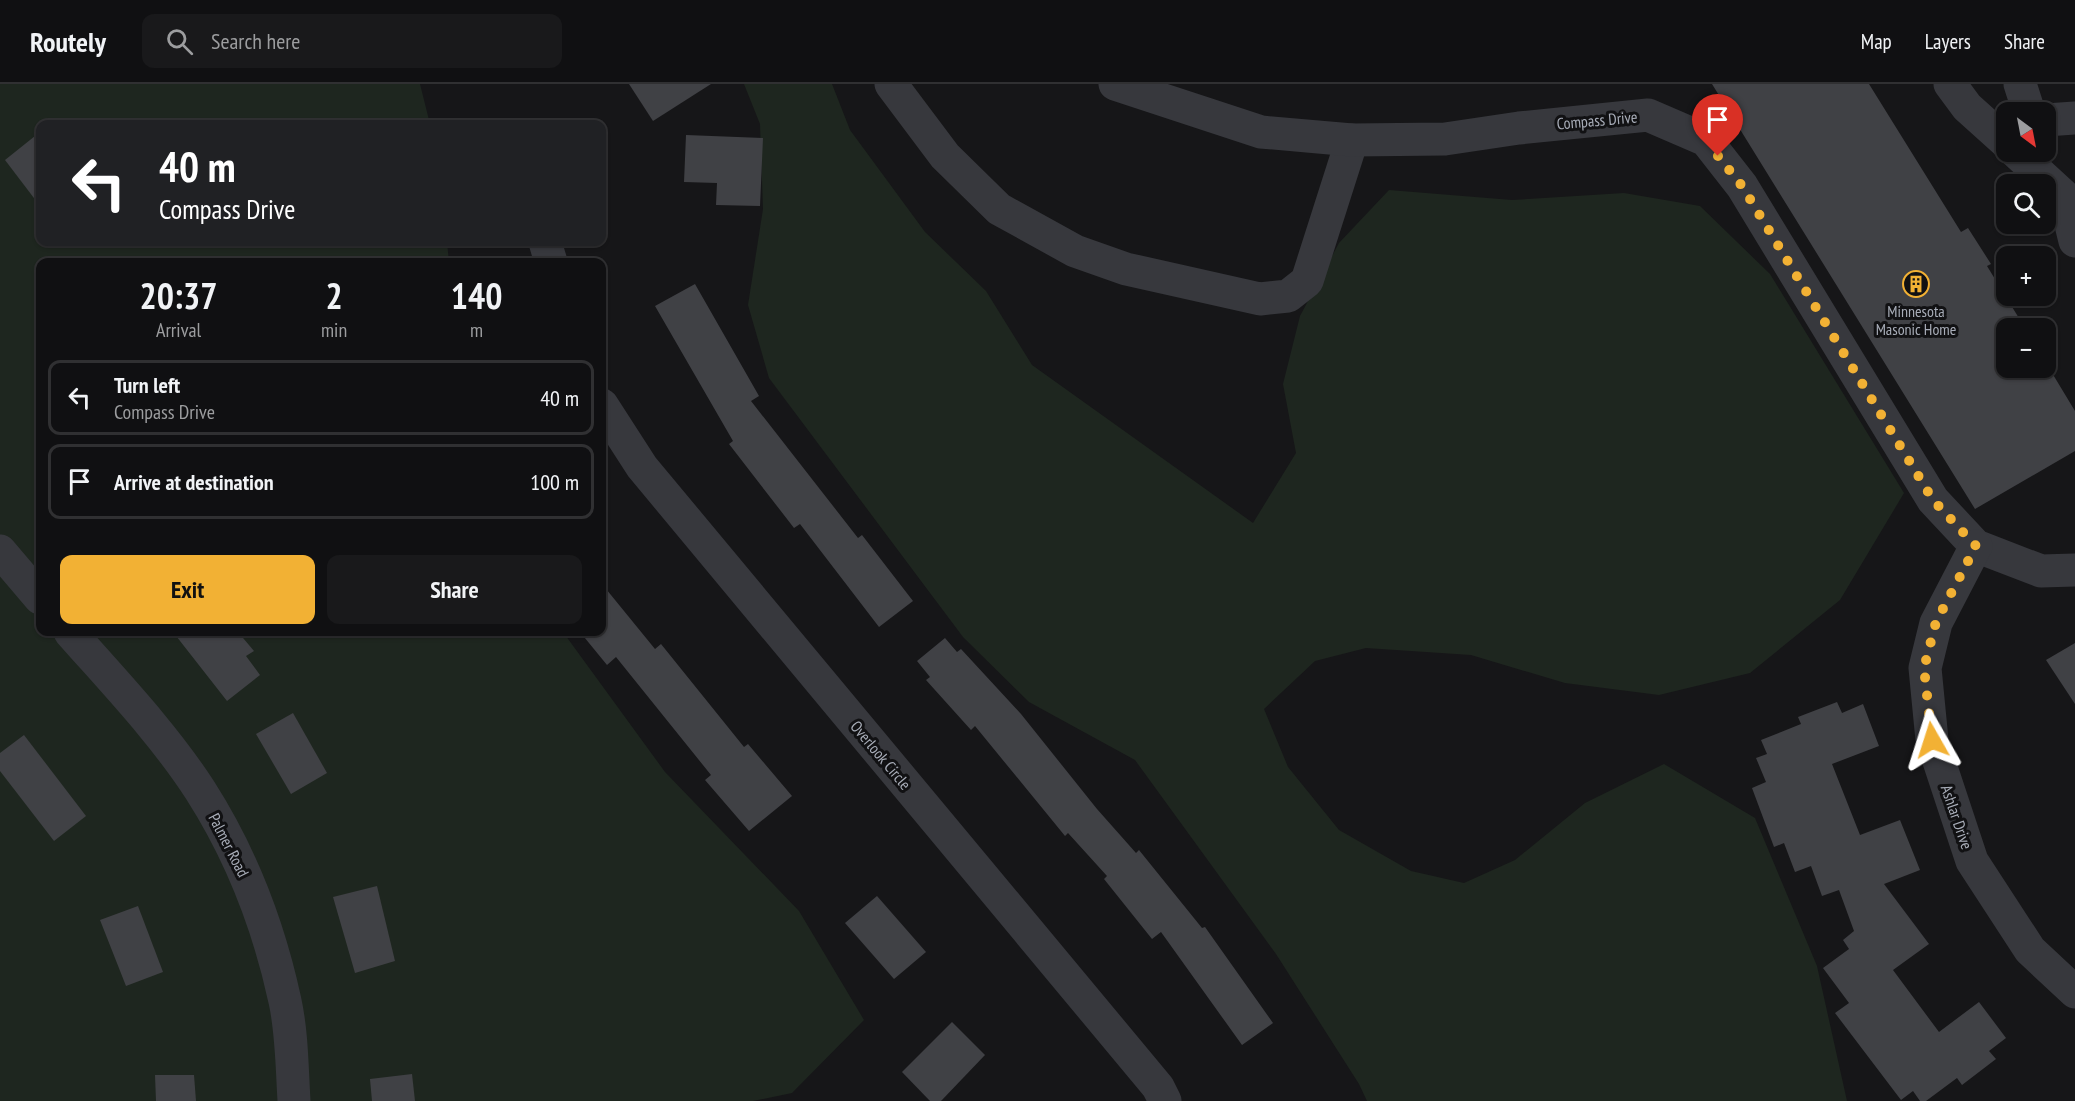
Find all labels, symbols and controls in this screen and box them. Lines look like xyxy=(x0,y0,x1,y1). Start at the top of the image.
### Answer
search box xyxy=(142,14,562,68)
text: Routely xyxy=(30,23,106,60)
icon: search xyxy=(163,25,196,58)
text: Search here xyxy=(211,27,300,55)
text: Map xyxy=(1861,28,1892,55)
text: Layers xyxy=(1925,28,1971,55)
text: Share xyxy=(2004,28,2045,55)
pin xyxy=(1692,94,1743,156)
north arrow xyxy=(1996,102,2056,162)
map controls xyxy=(1996,102,2056,378)
icon: arrive xyxy=(1701,103,1734,136)
street label: Compass Drive xyxy=(1556,107,1638,133)
text: 40 m xyxy=(159,139,236,194)
icon: left xyxy=(60,144,138,222)
button: search xyxy=(1996,174,2056,234)
text: Compass Drive xyxy=(159,192,295,226)
button: + xyxy=(1996,246,2056,306)
building icon: Minnesota Masonic Home xyxy=(1901,269,1931,299)
text: 20:37 xyxy=(140,272,217,319)
text: 2 xyxy=(325,272,343,319)
text: 140 xyxy=(451,272,502,319)
place label: Minnesota Masonic Home xyxy=(1876,301,1956,339)
text: Arrival xyxy=(156,317,201,343)
text: min xyxy=(321,317,347,343)
text: m xyxy=(470,317,483,343)
button: − xyxy=(1996,318,2056,378)
text: Turn left xyxy=(114,371,180,399)
icon: left xyxy=(63,381,96,414)
text: 40 m xyxy=(540,384,579,412)
text: Compass Drive xyxy=(114,399,215,425)
icon: arrive xyxy=(63,465,96,498)
text: Arrive at destination xyxy=(114,468,274,496)
text: 100 m xyxy=(530,468,579,496)
button: Exit xyxy=(60,555,315,624)
button: Share xyxy=(327,555,582,624)
position arrow xyxy=(1900,708,1964,772)
street label: Overlook Circle xyxy=(846,716,916,794)
street label: Ashlar Drive xyxy=(1937,782,1977,852)
street label: Palmer Road xyxy=(204,810,254,880)

